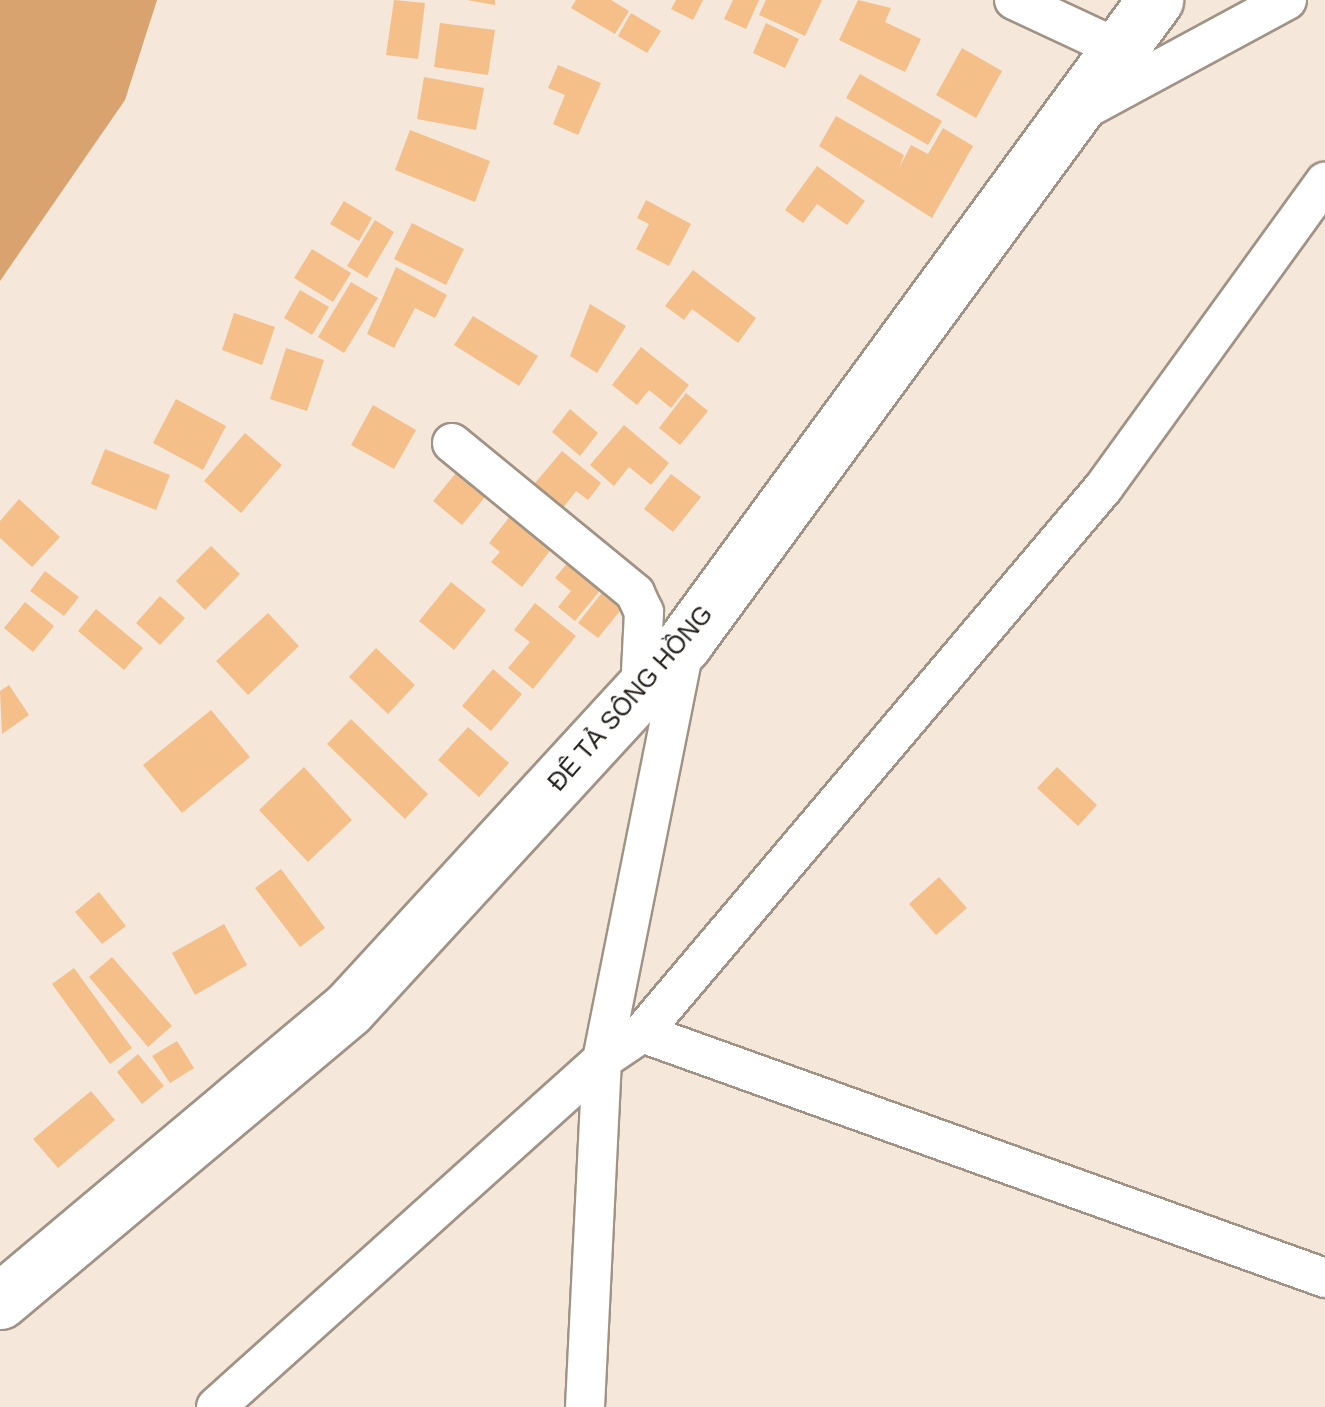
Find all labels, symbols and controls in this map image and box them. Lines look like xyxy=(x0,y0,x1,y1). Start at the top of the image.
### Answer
street label: ĐÊ TẢ SÔNG HỒNG xyxy=(541,599,719,797)

